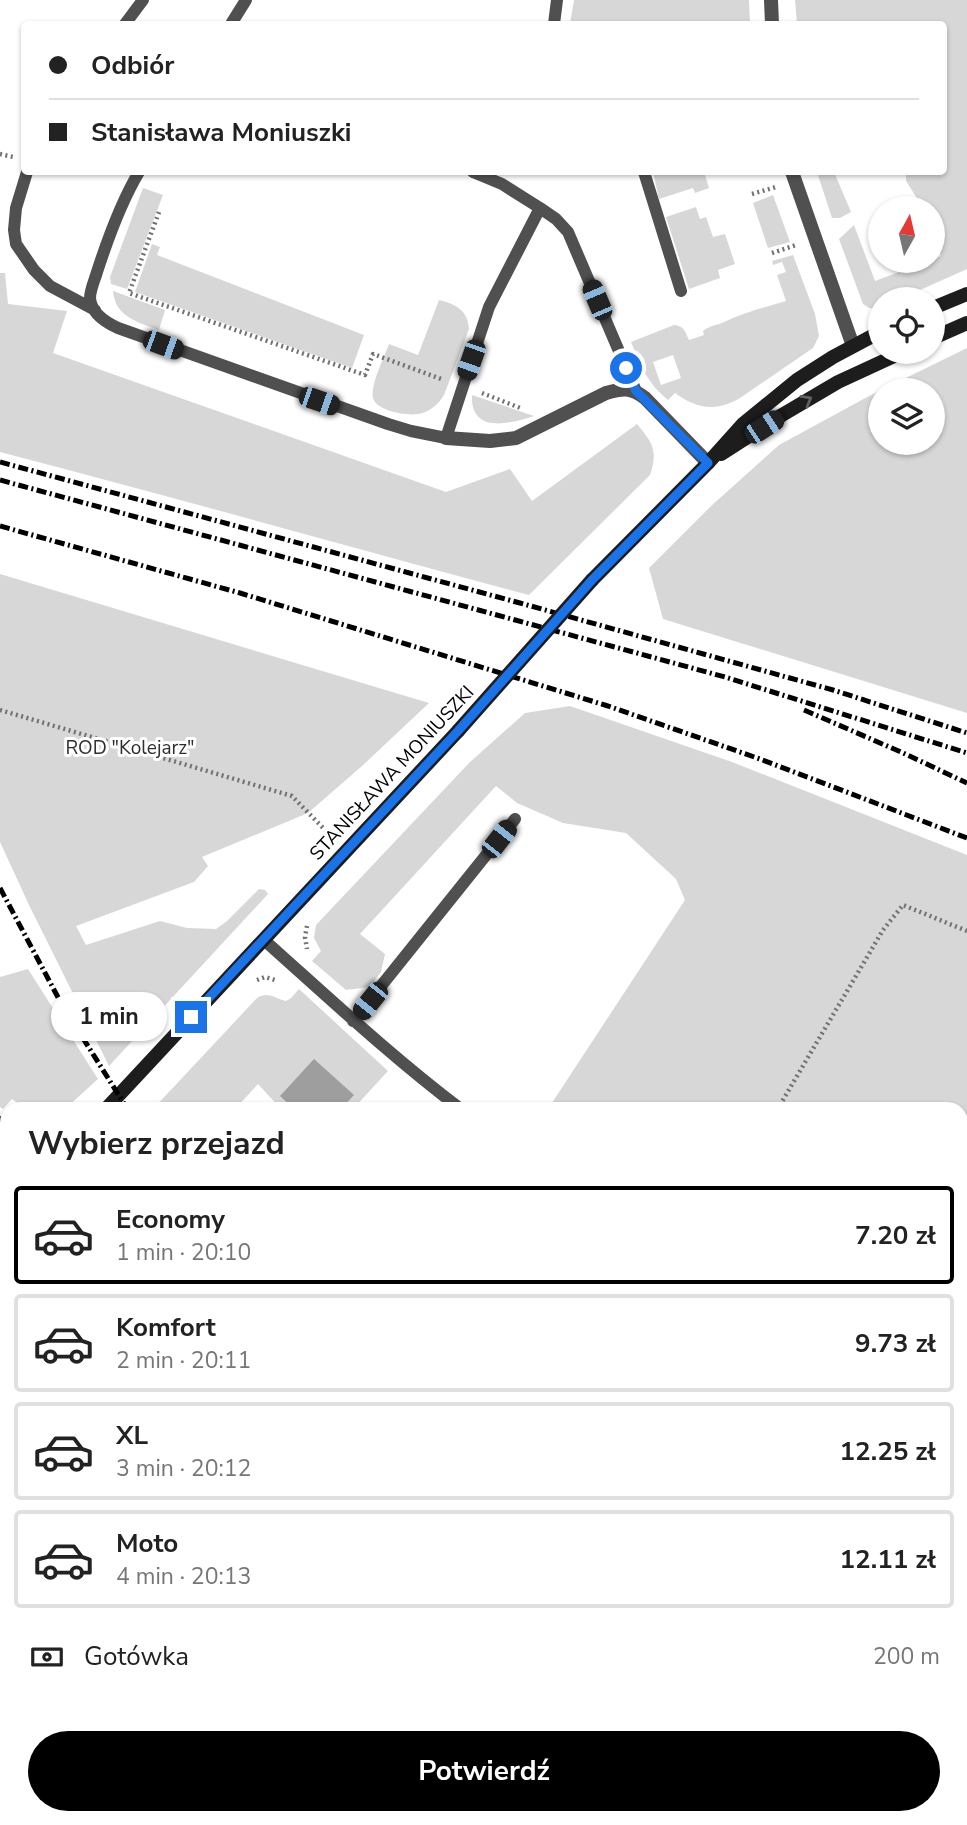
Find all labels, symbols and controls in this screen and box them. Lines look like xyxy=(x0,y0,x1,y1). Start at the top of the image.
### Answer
text: Odbiór xyxy=(91,48,174,83)
text: Stanisława Moniuszki xyxy=(91,115,351,150)
north arrow xyxy=(868,196,945,273)
map controls xyxy=(868,196,945,455)
car xyxy=(580,277,615,323)
button: locate xyxy=(868,287,945,364)
car xyxy=(140,328,187,362)
car xyxy=(455,337,488,383)
route start xyxy=(610,352,642,384)
button: layers xyxy=(868,378,945,455)
car xyxy=(296,384,343,418)
one-way arrow xyxy=(800,395,813,408)
car xyxy=(741,407,788,447)
street label: STANISŁAWA MONIUSZKI xyxy=(304,680,480,866)
park label: ROD "Kolejarz" xyxy=(65,735,195,761)
car xyxy=(478,816,521,862)
car xyxy=(349,978,392,1024)
callout: 1 min xyxy=(51,992,166,1042)
text: 1 min xyxy=(79,1001,139,1032)
route end xyxy=(175,1001,207,1033)
text: Wybierz przejazd xyxy=(28,1122,285,1165)
text: Economy xyxy=(116,1202,225,1237)
icon: car xyxy=(32,1204,95,1267)
text: 7.20 zł xyxy=(855,1218,936,1253)
text: 1 min · 20:10 xyxy=(116,1237,251,1268)
text: Komfort xyxy=(116,1310,216,1345)
icon: car xyxy=(32,1312,95,1375)
text: 9.73 zł xyxy=(855,1326,936,1361)
text: 2 min · 20:11 xyxy=(116,1345,251,1376)
text: XL xyxy=(116,1418,148,1453)
icon: car xyxy=(32,1420,95,1483)
text: 12.25 zł xyxy=(840,1434,936,1469)
text: 3 min · 20:12 xyxy=(116,1453,251,1484)
text: Moto xyxy=(116,1526,178,1561)
icon: car xyxy=(32,1528,95,1591)
text: 12.11 zł xyxy=(840,1542,936,1577)
text: 4 min · 20:13 xyxy=(116,1561,251,1592)
icon: cash xyxy=(28,1638,66,1676)
text: Gotówka xyxy=(84,1639,189,1674)
text: 200 m xyxy=(873,1641,940,1672)
button: Potwierdź xyxy=(28,1731,940,1811)

